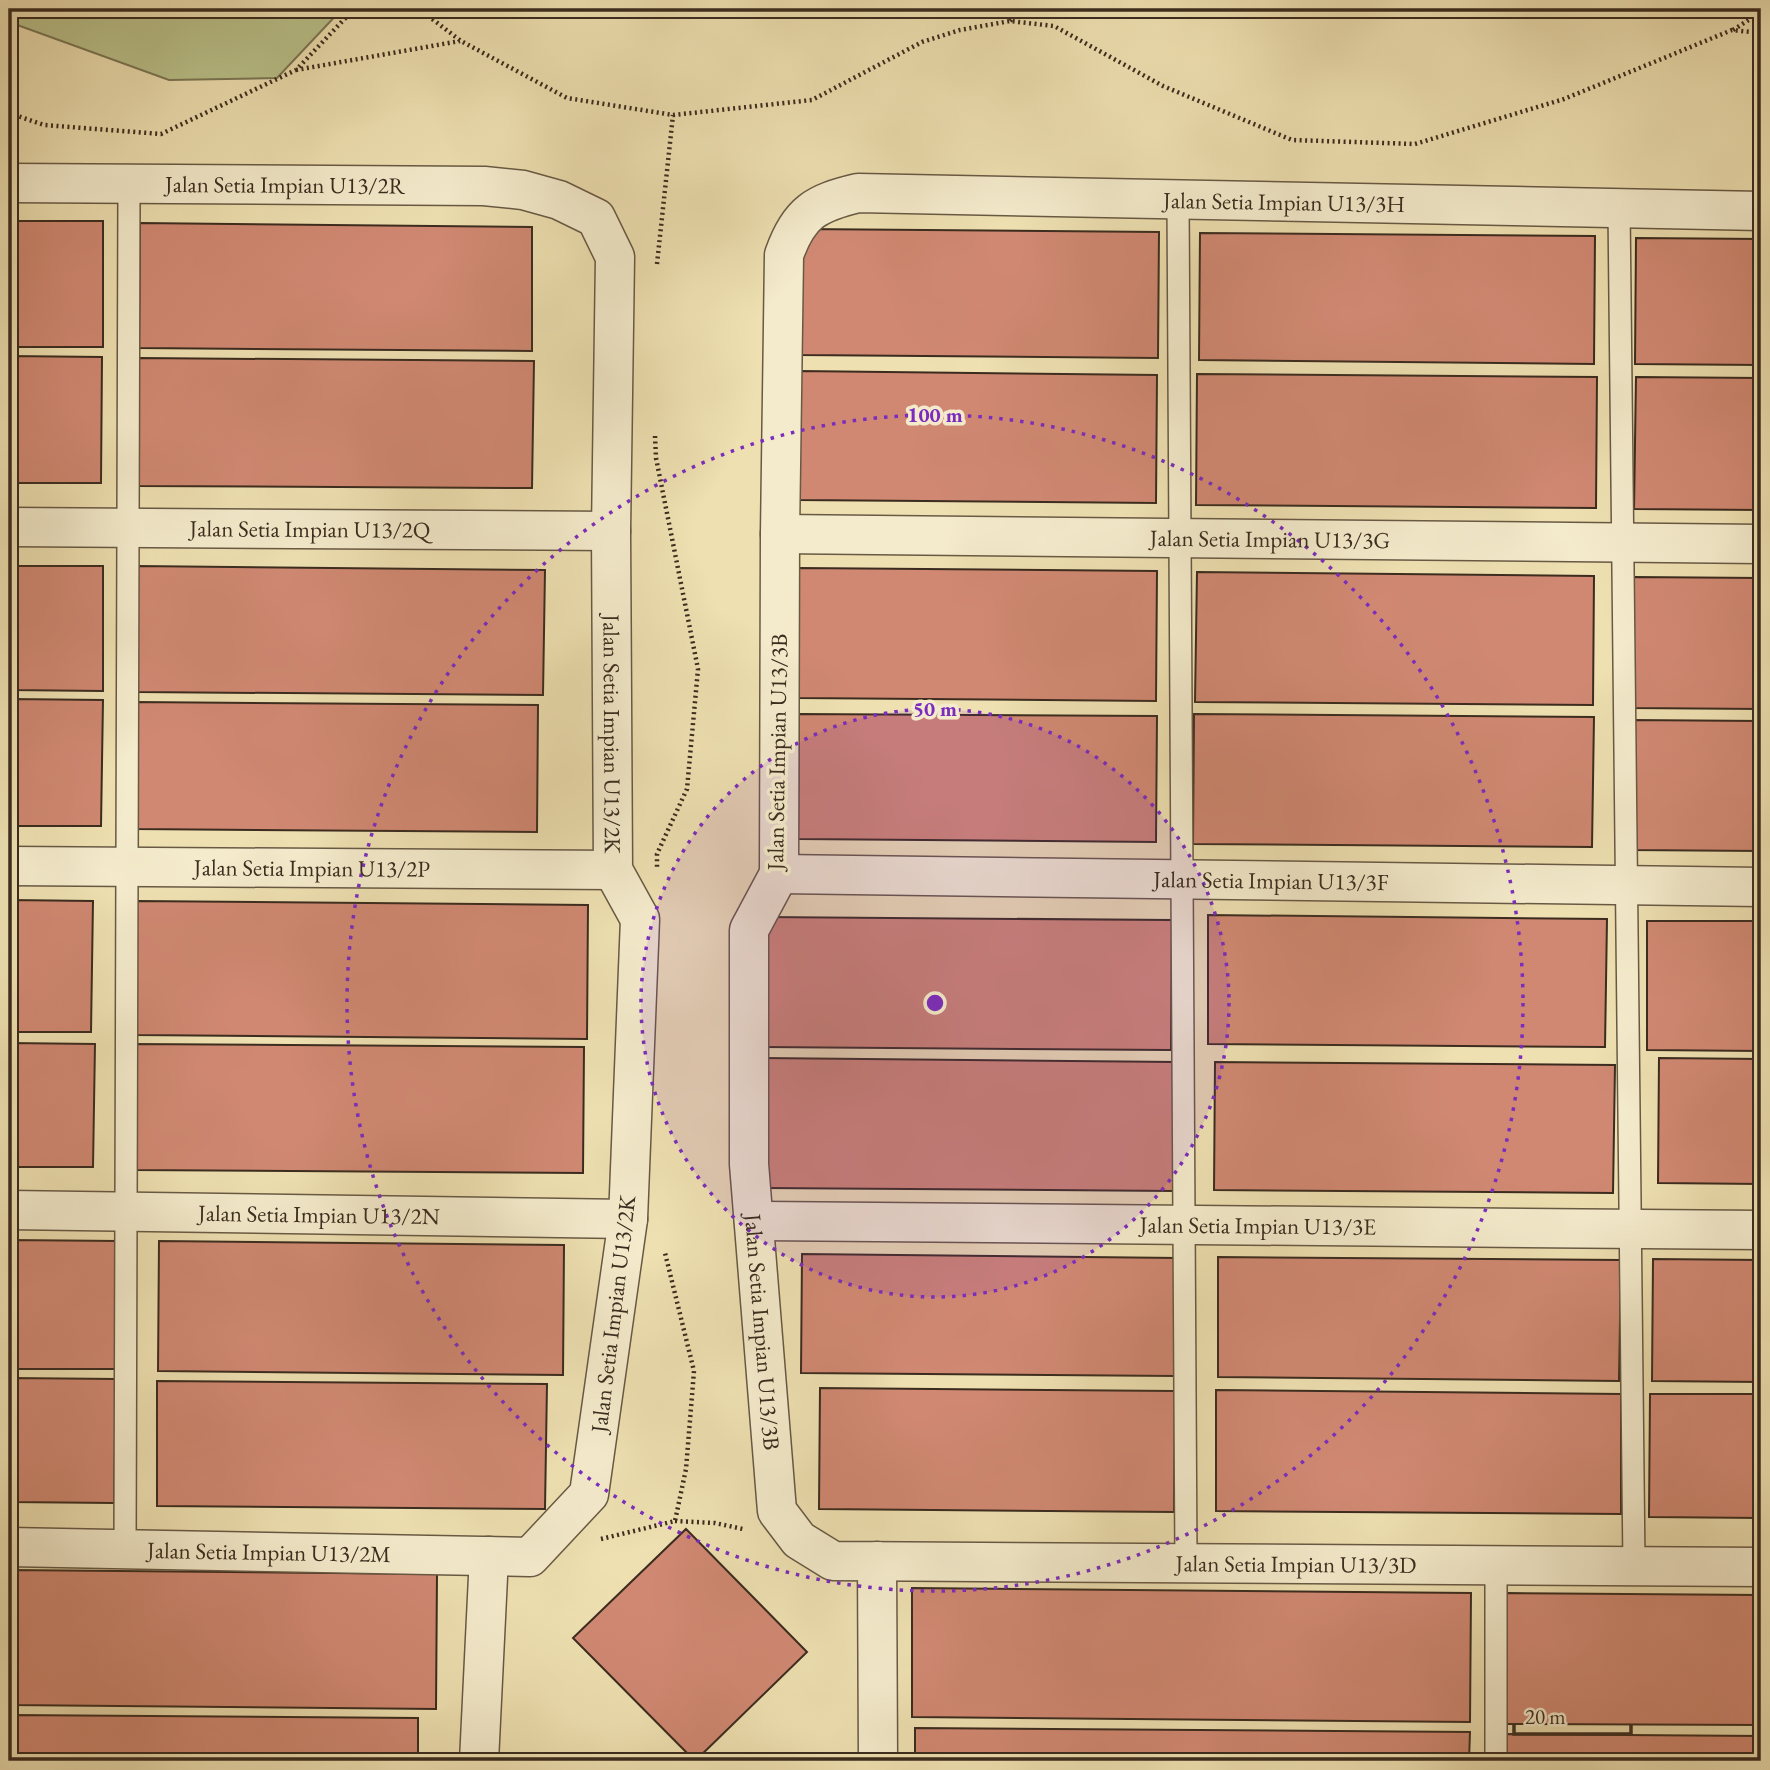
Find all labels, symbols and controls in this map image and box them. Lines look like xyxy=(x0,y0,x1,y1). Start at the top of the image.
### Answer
street label: Jalan Setia Impian U13/2R xyxy=(163,169,406,201)
street label: Jalan Setia Impian U13/3H xyxy=(1161,185,1405,219)
text: 100 m xyxy=(907,401,963,428)
street label: Jalan Setia Impian U13/2Q xyxy=(187,513,434,545)
street label: Jalan Setia Impian U13/3G xyxy=(1148,523,1390,555)
street label: Jalan Setia Impian U13/2K xyxy=(596,612,628,854)
street label: Jalan Setia Impian U13/3B xyxy=(760,633,794,873)
text: 50 m xyxy=(913,695,957,722)
street label: Jalan Setia Impian U13/2P xyxy=(192,852,430,884)
street label: Jalan Setia Impian U13/3F xyxy=(1151,864,1389,897)
centre of rings xyxy=(923,991,947,1015)
street label: Jalan Setia Impian U13/2K xyxy=(583,1193,642,1436)
street label: Jalan Setia Impian U13/2N xyxy=(196,1198,440,1231)
street label: Jalan Setia Impian U13/3E xyxy=(1138,1209,1376,1242)
street label: Jalan Setia Impian U13/3B xyxy=(738,1211,787,1451)
street label: Jalan Setia Impian U13/2M xyxy=(145,1535,391,1569)
street label: Jalan Setia Impian U13/3D xyxy=(1174,1548,1416,1580)
scale bar xyxy=(1514,1693,1632,1737)
text: 20 m xyxy=(1525,1703,1566,1730)

